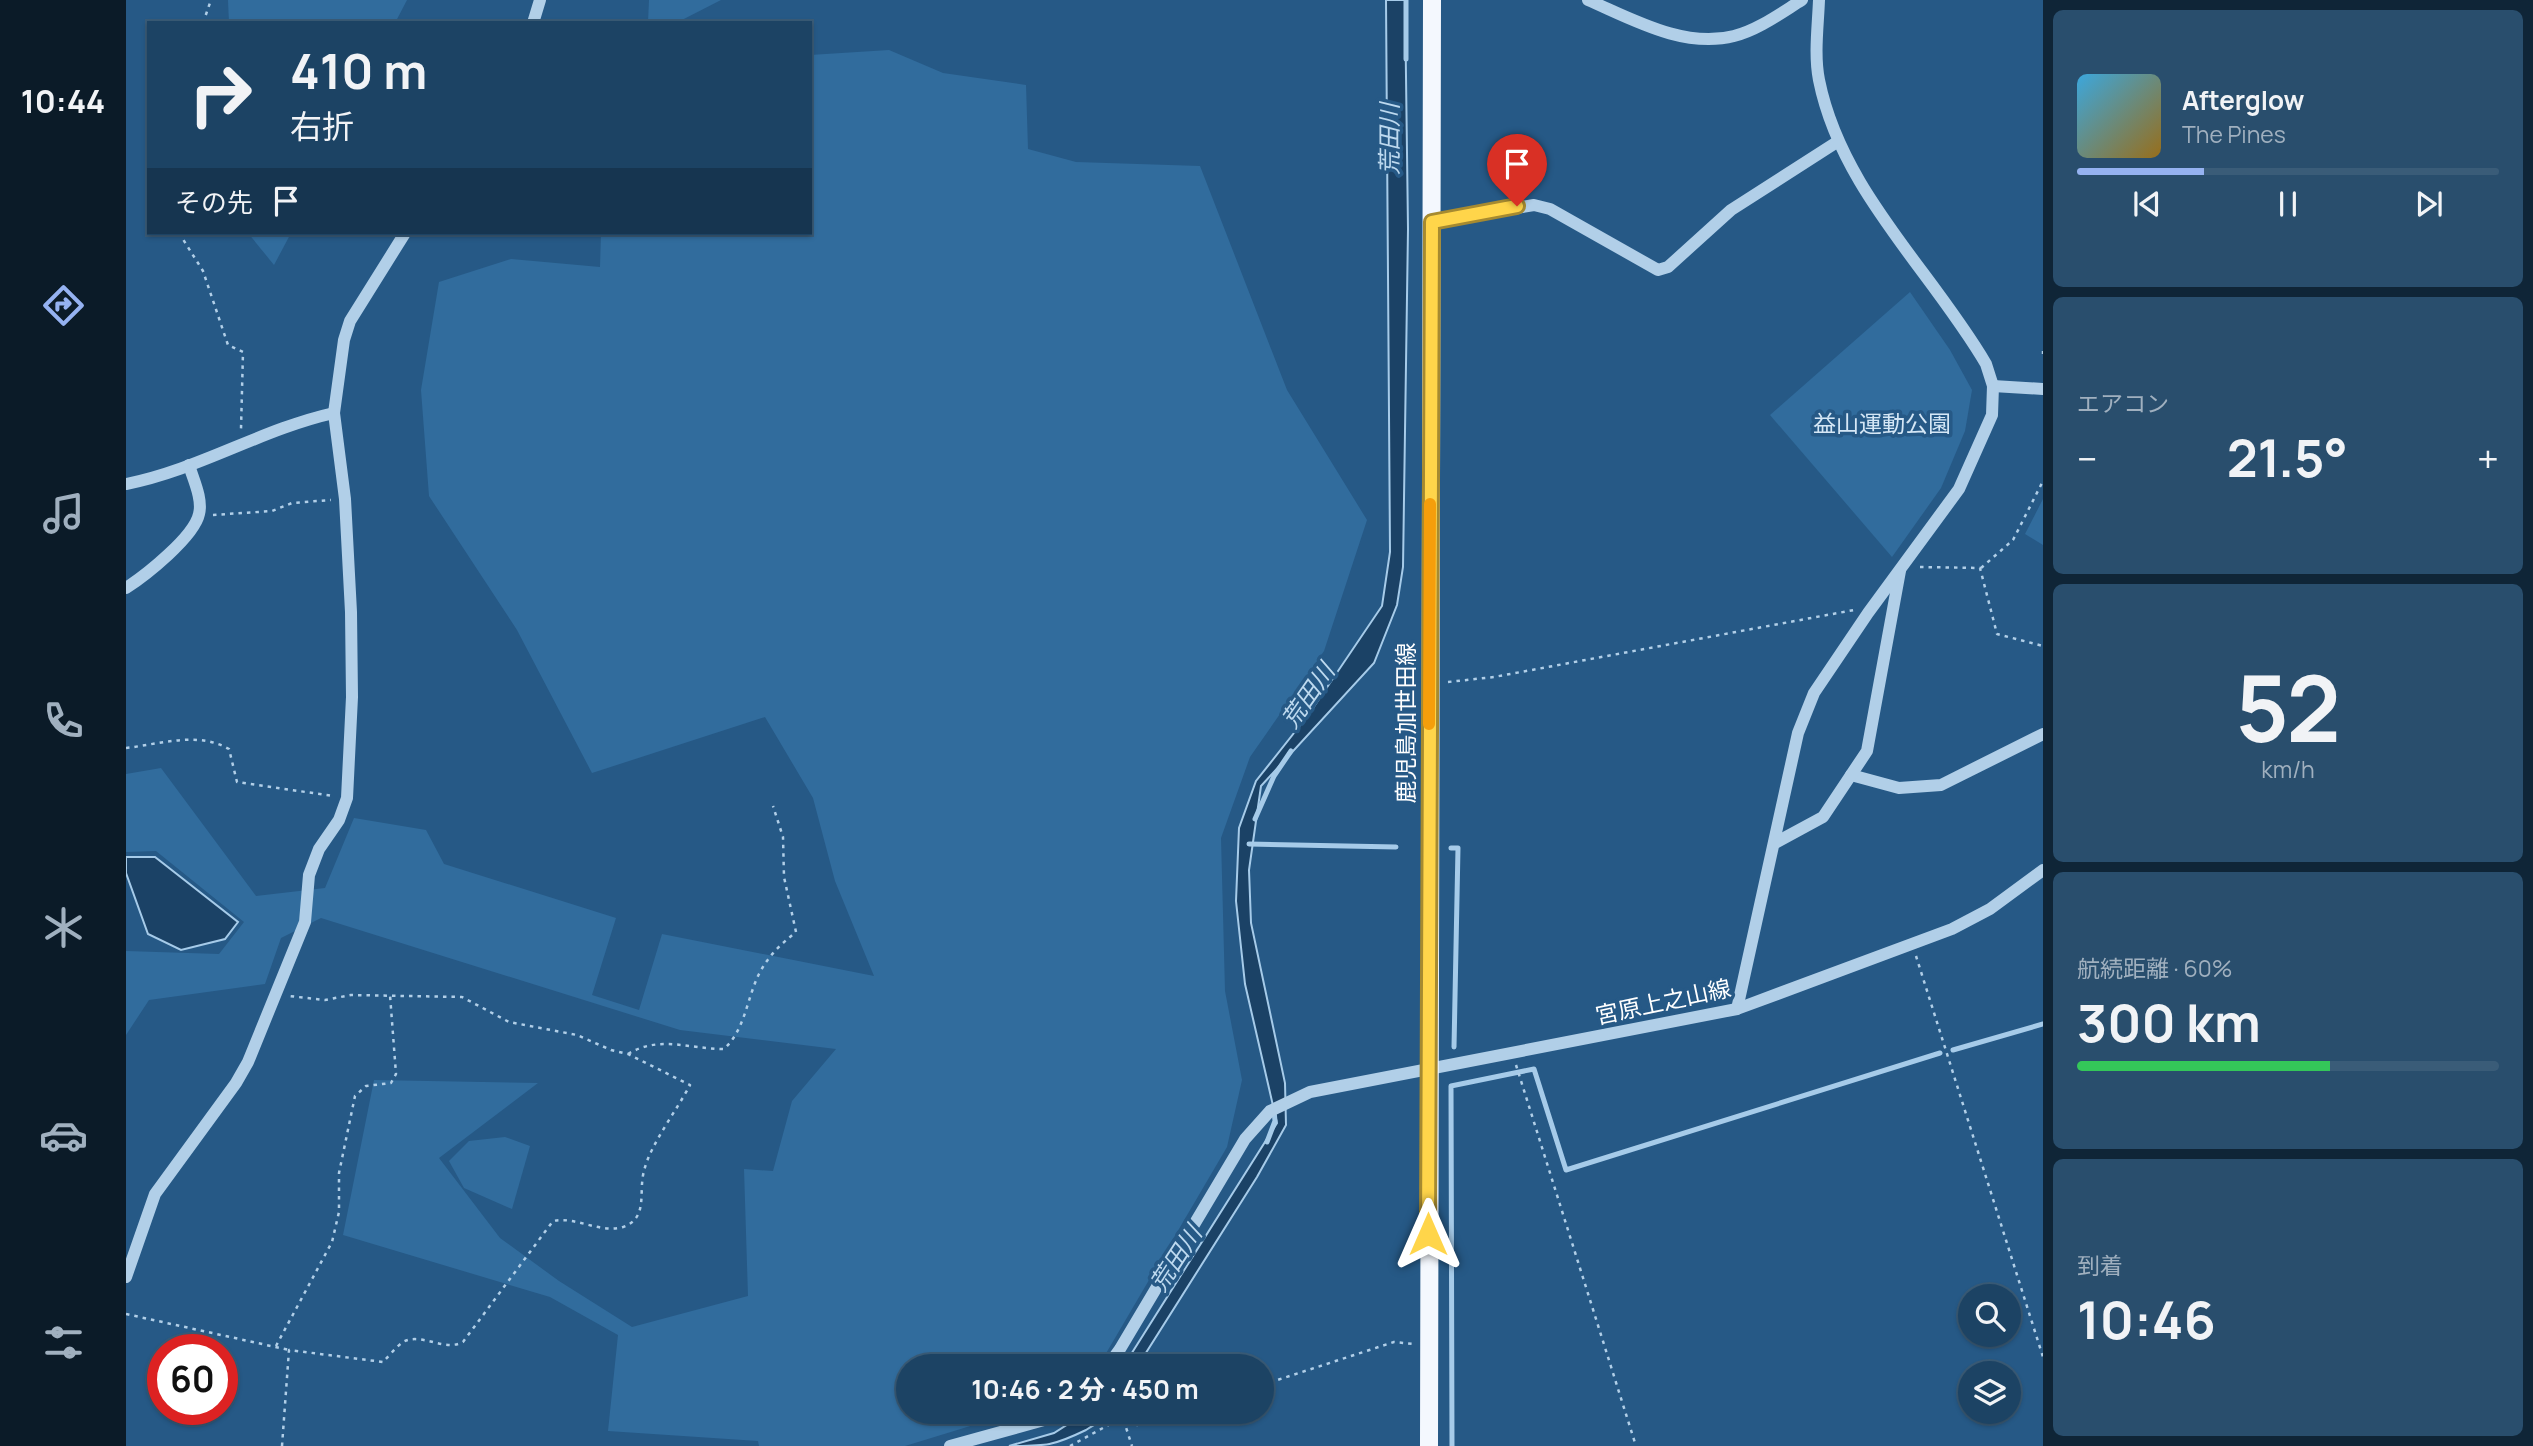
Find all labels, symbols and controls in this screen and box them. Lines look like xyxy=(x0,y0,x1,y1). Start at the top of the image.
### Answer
text: 410 m xyxy=(290,37,427,104)
icon: right xyxy=(175,49,266,140)
text: 10:44 xyxy=(21,79,105,123)
text: Afterglow xyxy=(2182,82,2304,118)
water label: 荒田川 xyxy=(1372,100,1405,175)
text: 右折 xyxy=(290,104,354,148)
text: The Pines xyxy=(2182,118,2286,150)
pin xyxy=(1487,134,1547,206)
icon: arrive xyxy=(1498,145,1536,183)
icon: arrive xyxy=(267,182,305,220)
text: その先 xyxy=(175,184,253,220)
icon: previous xyxy=(2128,185,2166,223)
icon: pause xyxy=(2269,185,2307,223)
icon: next xyxy=(2410,185,2448,223)
icon: directions xyxy=(39,281,88,330)
text: エアコン xyxy=(2077,387,2169,419)
park label: 益山運動公園 xyxy=(1813,407,1951,439)
text: 21.5° xyxy=(2227,422,2348,493)
text: − xyxy=(2077,432,2098,484)
text: + xyxy=(2477,432,2499,484)
icon: music xyxy=(39,489,88,538)
street label: 鹿児島加世田線 xyxy=(1389,643,1421,804)
text: 52 xyxy=(2235,645,2341,769)
water label: 荒田川 xyxy=(1273,654,1343,734)
icon: phone xyxy=(39,696,88,745)
text: km/h xyxy=(2261,753,2315,785)
icon: climate xyxy=(39,903,88,952)
text: 航続距離 · 60% xyxy=(2077,952,2232,984)
street label: 宮原上之山線 xyxy=(1592,971,1734,1031)
text: 300 km xyxy=(2077,987,2261,1058)
icon: car xyxy=(39,1111,88,1160)
position arrow xyxy=(1391,1197,1465,1271)
water label: 荒田川 xyxy=(1142,1216,1210,1297)
text: 到着 xyxy=(2077,1249,2123,1281)
map controls xyxy=(1958,1284,2021,1424)
button: search xyxy=(1958,1284,2021,1347)
text: 10:46 xyxy=(2077,1284,2216,1355)
icon: filters xyxy=(39,1318,88,1367)
speed limit sign: 60 xyxy=(147,1334,238,1425)
button: layers xyxy=(1958,1361,2021,1424)
text: 10:46 · 2 分 · 450 m xyxy=(971,1371,1199,1407)

